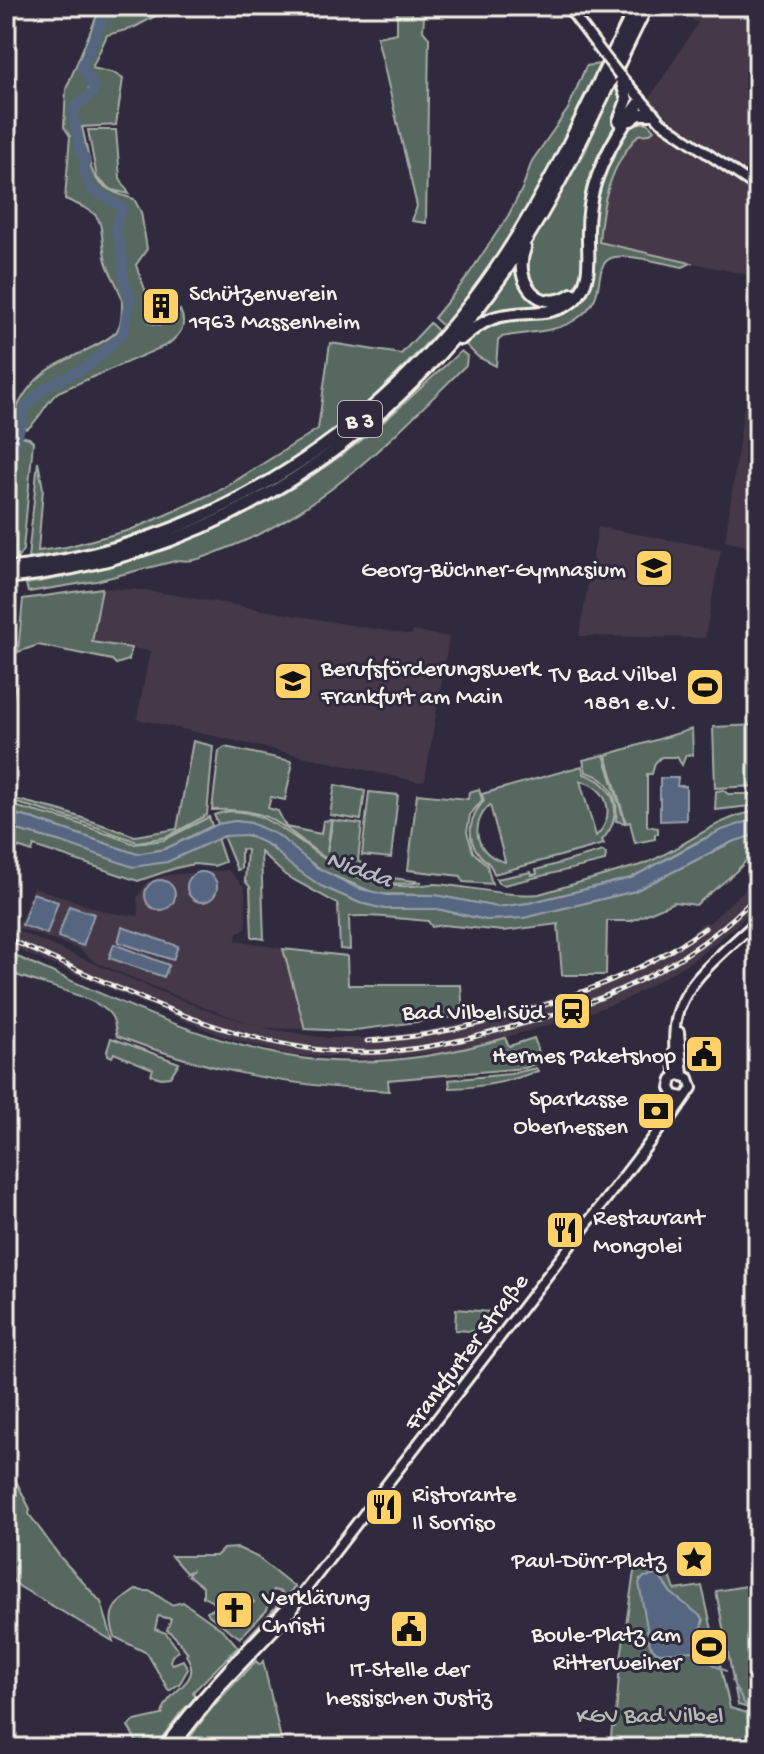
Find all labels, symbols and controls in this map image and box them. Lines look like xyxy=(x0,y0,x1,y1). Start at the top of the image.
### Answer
place label: Schützenverein 1963 Massenheim xyxy=(188,281,360,338)
building icon: Schützenverein 1963 Massenheim xyxy=(140,285,182,327)
road number: B 3 xyxy=(338,401,382,437)
school or university icon: Georg-Büchner-Gymnasium xyxy=(633,547,675,589)
place label: Georg-Büchner-Gymnasium xyxy=(361,557,626,586)
place label: Berufsförderungswerk Frankfurt am Main xyxy=(320,656,542,713)
school or university icon: Berufsförderungswerk Frankfurt am Main xyxy=(272,660,314,702)
place label: TV Bad Vilbel 1881 e.V. xyxy=(547,662,677,719)
sports icon: TV Bad Vilbel 1881 e.V. xyxy=(684,666,726,708)
water label: Nidda xyxy=(321,845,397,898)
station icon: Bad Vilbel Süd xyxy=(551,990,593,1032)
place label: Bad Vilbel Süd xyxy=(401,1000,546,1029)
public building icon: Hermes Paketshop xyxy=(683,1033,725,1075)
place label: Hermes Paketshop xyxy=(492,1043,676,1072)
place label: Sparkasse Oberhessen xyxy=(513,1086,629,1143)
bank icon: Sparkasse Oberhessen xyxy=(635,1090,677,1132)
place label: Restaurant Mongolei xyxy=(593,1205,706,1262)
restaurant icon: Restaurant Mongolei xyxy=(544,1209,586,1251)
street label: Frankfurter Straße xyxy=(399,1268,537,1438)
place label: Ristorante Il Sorriso xyxy=(412,1482,517,1539)
restaurant icon: Ristorante Il Sorriso xyxy=(363,1486,405,1528)
place icon: Paul-Dürr-Platz xyxy=(673,1538,715,1580)
place label: Paul-Dürr-Platz xyxy=(511,1548,667,1577)
place label: Verklärung Christi xyxy=(261,1585,370,1642)
church icon: Verklärung Christi xyxy=(213,1589,255,1631)
public building icon: IT-Stelle der hessischen Justiz xyxy=(388,1608,430,1650)
place label: Boule-Platz am Ritterweiher xyxy=(531,1622,684,1679)
sports icon: Boule-Platz am Ritterweiher xyxy=(688,1626,730,1668)
place label: IT-Stelle der hessischen Justiz xyxy=(326,1657,493,1714)
park label: KGV Bad Vilbel xyxy=(577,1703,723,1732)

